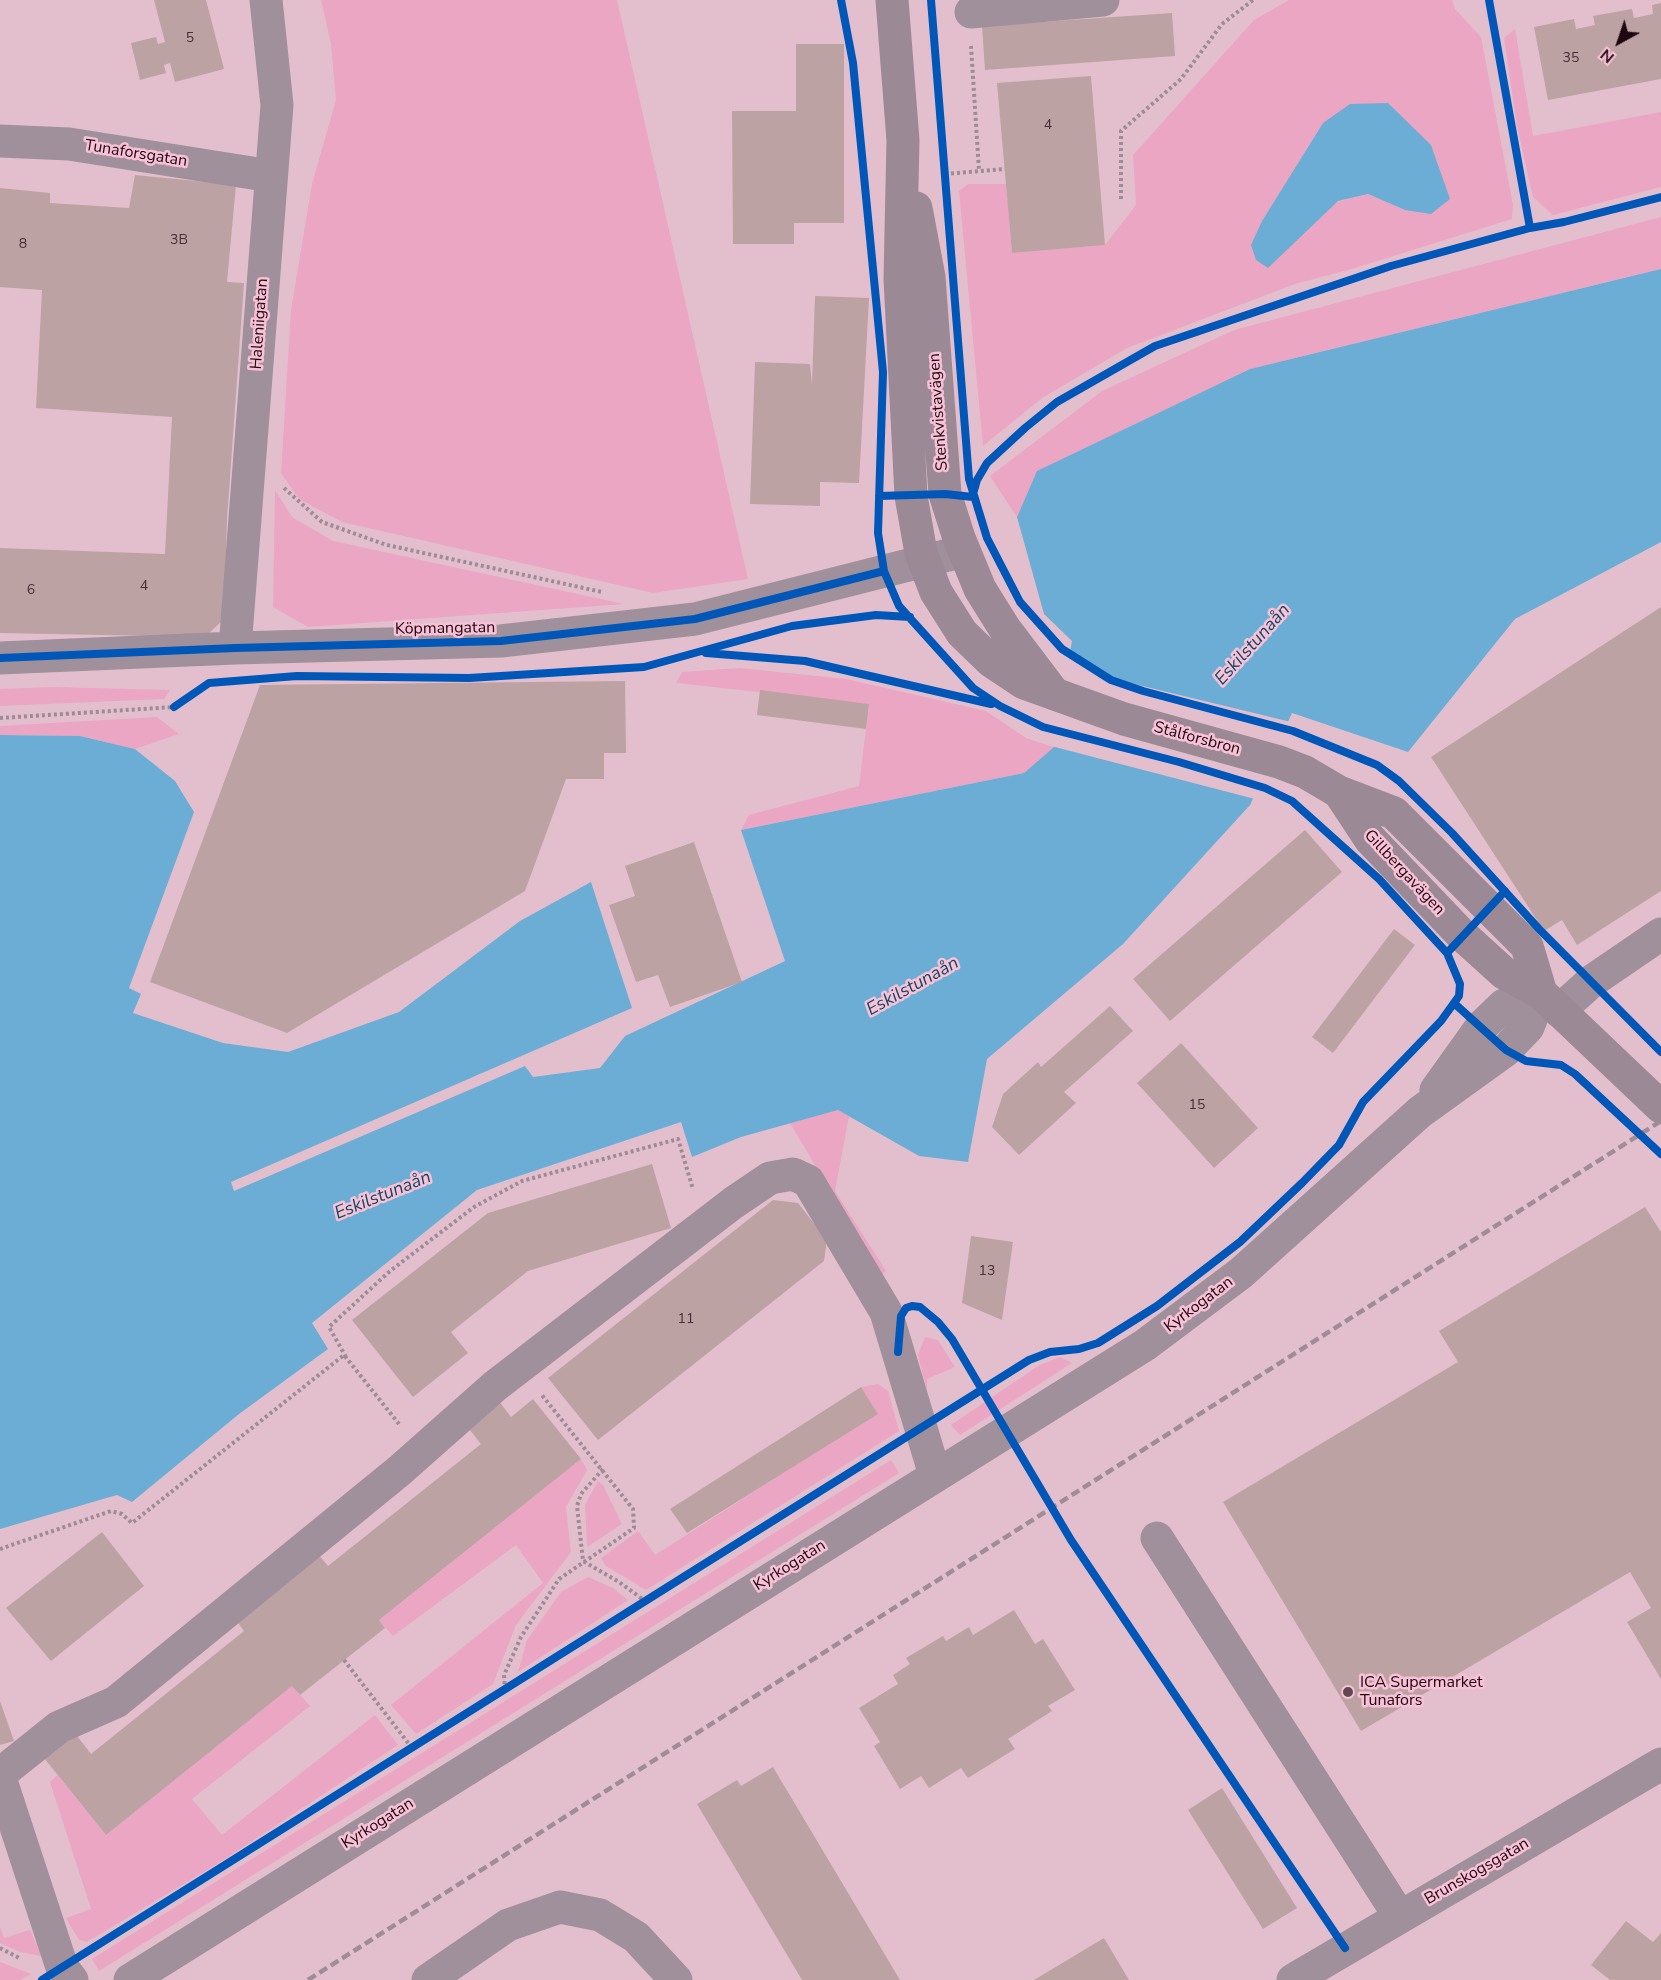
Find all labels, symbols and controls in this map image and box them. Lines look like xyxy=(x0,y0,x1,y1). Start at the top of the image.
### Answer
north arrow xyxy=(1589,12,1649,72)
house number: 5 xyxy=(186,31,194,47)
text: N xyxy=(1596,44,1619,68)
house number: 35 xyxy=(1563,51,1579,67)
house number: 4 xyxy=(1044,118,1052,134)
street label: Tunaforsgatan xyxy=(83,136,189,172)
house number: 3B xyxy=(170,233,188,249)
house number: 8 xyxy=(19,237,27,253)
street label: Haleniigatan xyxy=(247,278,273,370)
street label: Stenkvistavägen xyxy=(925,353,953,471)
house number: 4 xyxy=(140,579,148,595)
house number: 6 xyxy=(27,583,35,599)
water label: Eskilstunaån xyxy=(1211,600,1295,690)
street label: Köpmangatan xyxy=(395,619,495,639)
street label: Stålforsbron xyxy=(1152,718,1242,760)
street label: Gillbergavägen xyxy=(1360,826,1448,920)
water label: Eskilstunaån xyxy=(863,953,963,1021)
house number: 15 xyxy=(1189,1098,1205,1114)
water label: Eskilstunaån xyxy=(332,1167,434,1225)
house number: 13 xyxy=(979,1264,995,1280)
street label: Kyrkogatan xyxy=(1161,1273,1237,1337)
house number: 11 xyxy=(678,1312,694,1328)
street label: Kyrkogatan xyxy=(750,1536,830,1596)
place label: ICA Supermarket Tunafors xyxy=(1360,1673,1483,1711)
marker: ICA Supermarket Tunafors xyxy=(1341,1685,1355,1699)
street label: Kyrkogatan xyxy=(338,1794,418,1854)
street label: Brunskogsgatan xyxy=(1421,1834,1533,1910)

